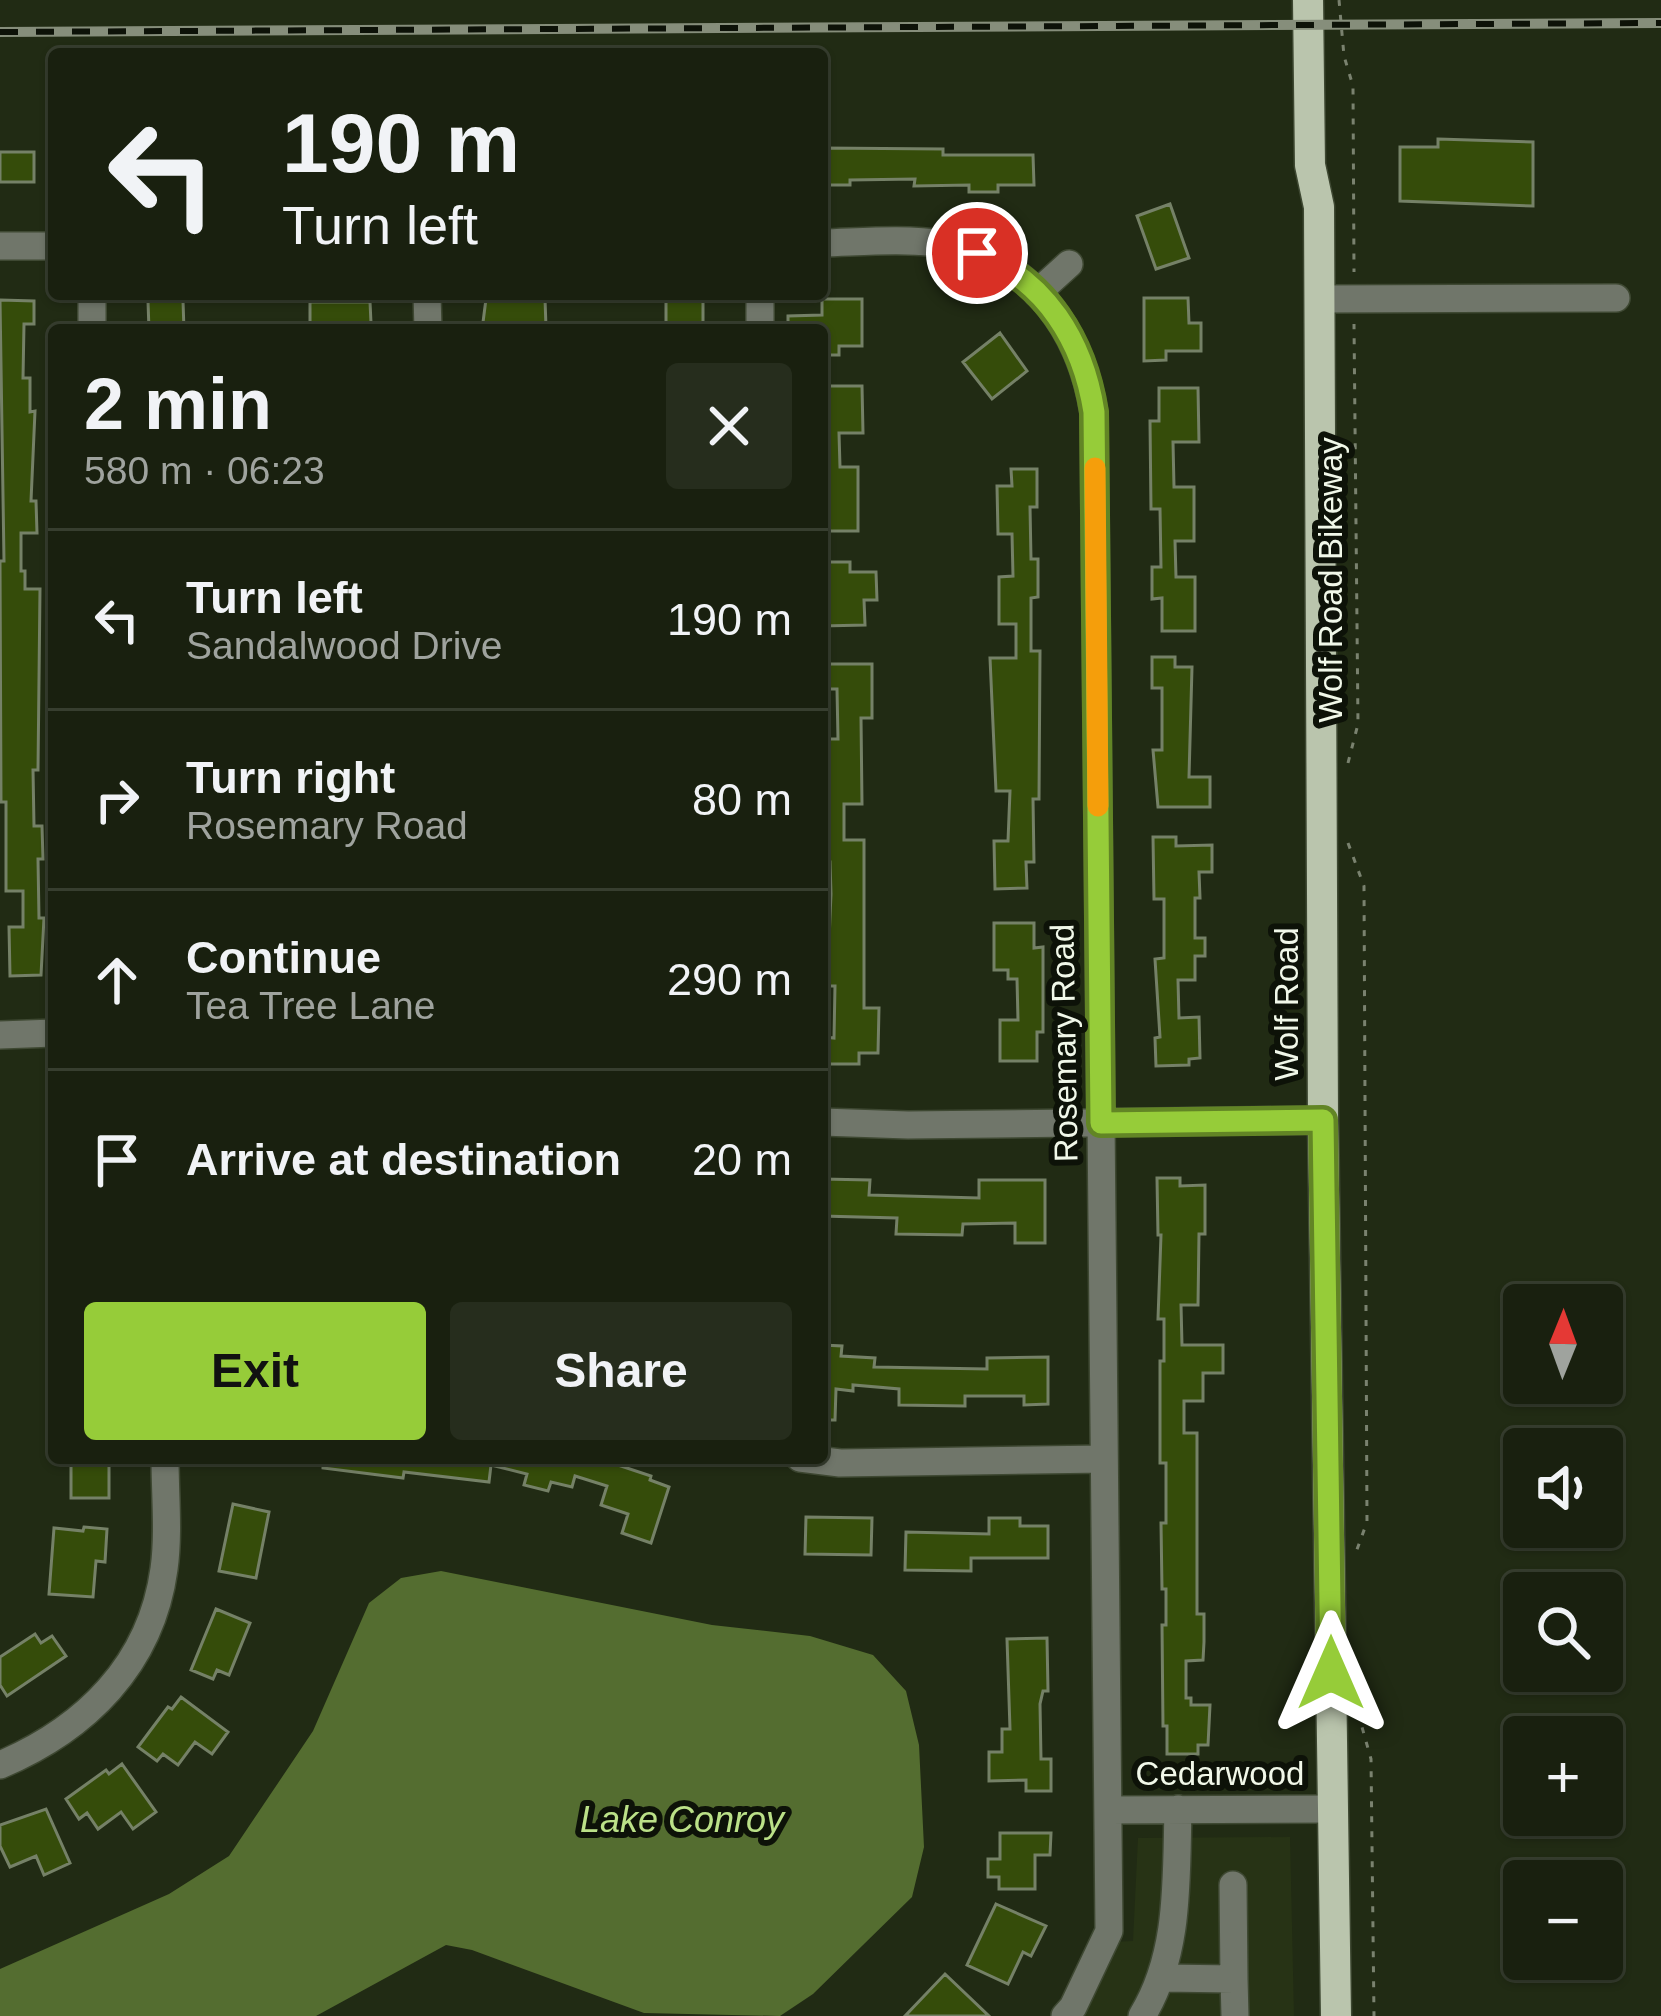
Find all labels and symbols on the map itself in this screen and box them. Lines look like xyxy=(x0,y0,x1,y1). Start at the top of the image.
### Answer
pin xyxy=(926,202,1028,304)
street label: Wolf Road Bikeway xyxy=(1312,437,1349,723)
street label: Rosemary Road xyxy=(1043,923,1085,1163)
street label: Wolf Road xyxy=(1268,927,1305,1081)
north arrow xyxy=(1503,1284,1623,1404)
position arrow xyxy=(1268,1610,1394,1736)
street label: Cedarwood xyxy=(1136,1755,1304,1792)
water label: Lake Conroy xyxy=(580,1799,786,1840)

